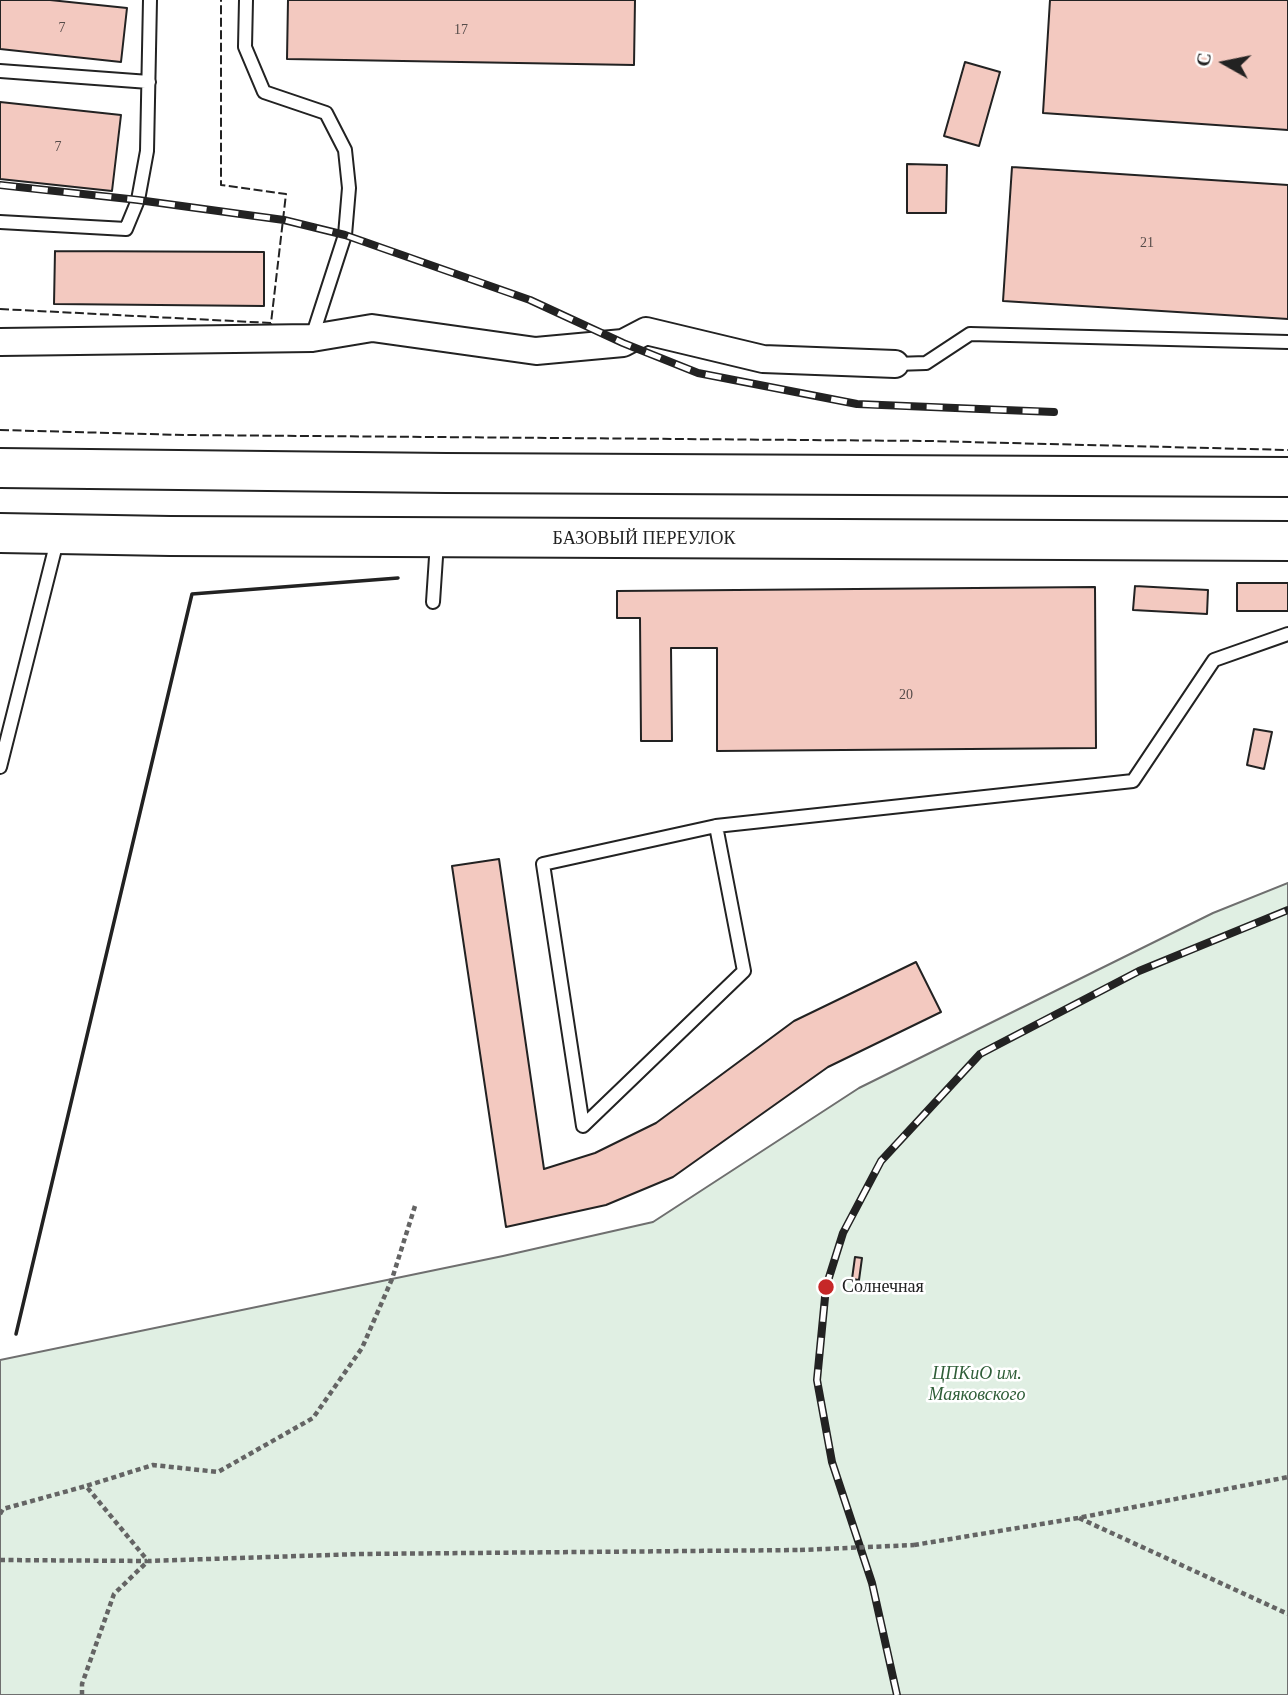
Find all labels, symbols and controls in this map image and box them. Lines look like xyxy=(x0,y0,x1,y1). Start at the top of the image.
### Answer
house number: 7 xyxy=(58,20,66,36)
house number: 17 xyxy=(454,22,468,38)
north arrow xyxy=(1190,28,1260,98)
text: С xyxy=(1192,51,1215,68)
house number: 7 xyxy=(55,139,62,155)
house number: 21 xyxy=(1140,235,1154,251)
street label: БАЗОВЫЙ ПЕРЕУЛОК xyxy=(553,528,735,550)
house number: 20 xyxy=(899,687,913,703)
place label: Солнечная xyxy=(842,1276,924,1298)
marker: Солнечная xyxy=(816,1277,836,1297)
park label: ЦПКиО им. Маяковского xyxy=(928,1363,1026,1406)

